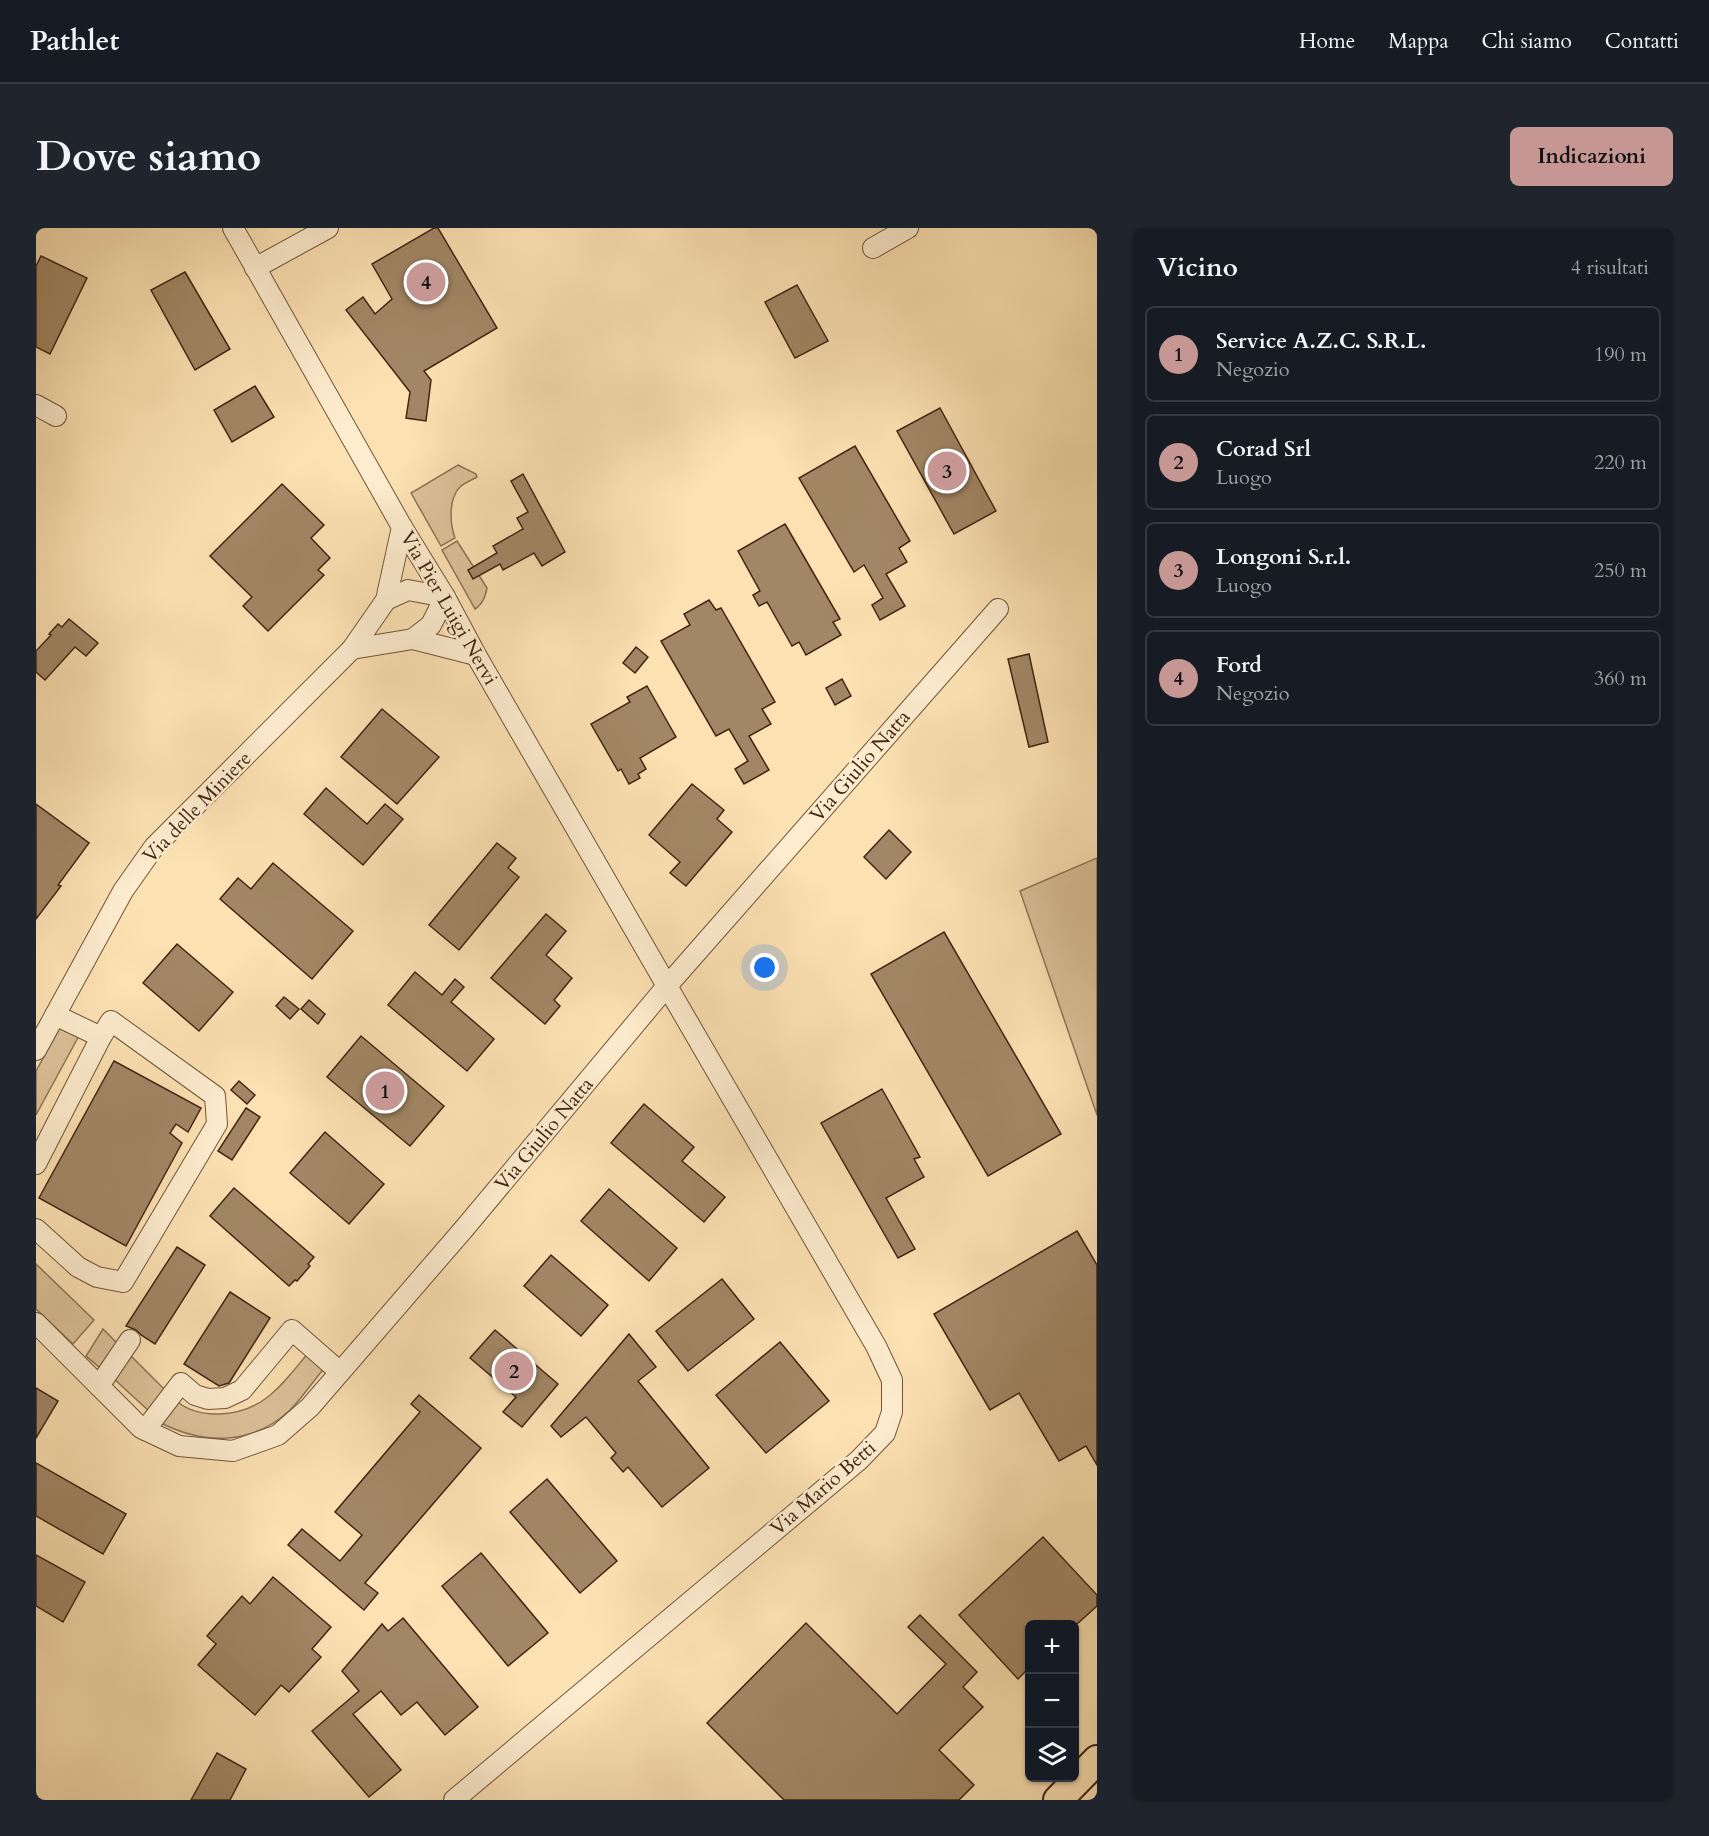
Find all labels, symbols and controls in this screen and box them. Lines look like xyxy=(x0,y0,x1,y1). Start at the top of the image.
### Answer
text: Pathlet xyxy=(30,22,119,60)
text: Home xyxy=(1299,27,1355,56)
text: Mappa xyxy=(1388,27,1449,56)
text: Chi siamo xyxy=(1482,27,1572,56)
text: Contatti xyxy=(1605,27,1679,56)
button: Indicazioni xyxy=(1510,127,1673,186)
text: Dove siamo xyxy=(36,128,261,185)
text: Vicino xyxy=(1157,250,1238,285)
text: 4 risultati xyxy=(1571,254,1649,281)
pin: 4 xyxy=(406,260,446,304)
text: Service A.Z.C. S.R.L. xyxy=(1216,326,1426,356)
text: 1 xyxy=(1173,341,1184,368)
text: 190 m xyxy=(1594,341,1647,368)
text: Negozio xyxy=(1216,356,1290,383)
text: Corad Srl xyxy=(1216,434,1311,464)
pin: 3 xyxy=(928,448,966,494)
text: 2 xyxy=(1173,449,1184,476)
text: 220 m xyxy=(1594,449,1647,476)
text: Luogo xyxy=(1216,464,1272,491)
street label: Via Pier Luigi Nervi xyxy=(394,526,504,690)
text: Longoni S.r.l. xyxy=(1216,542,1351,572)
text: 3 xyxy=(1173,557,1184,584)
text: 250 m xyxy=(1594,557,1647,584)
text: Luogo xyxy=(1216,572,1272,599)
text: Ford xyxy=(1216,650,1262,680)
text: 4 xyxy=(1173,665,1184,692)
text: 360 m xyxy=(1594,665,1647,692)
text: Negozio xyxy=(1216,680,1290,707)
street label: Via Giulio Natta xyxy=(804,704,917,828)
street label: Via delle Miniere xyxy=(137,745,257,869)
your location xyxy=(750,953,779,982)
pin: 1 xyxy=(366,1068,404,1114)
street label: Via Giulio Natta xyxy=(488,1071,600,1197)
pin: 2 xyxy=(494,1348,534,1394)
street label: Via Mario Betti xyxy=(764,1434,882,1541)
map controls xyxy=(1025,1620,1079,1782)
button: + xyxy=(1025,1620,1079,1674)
button: − xyxy=(1025,1674,1079,1728)
button: layers xyxy=(1025,1728,1079,1782)

